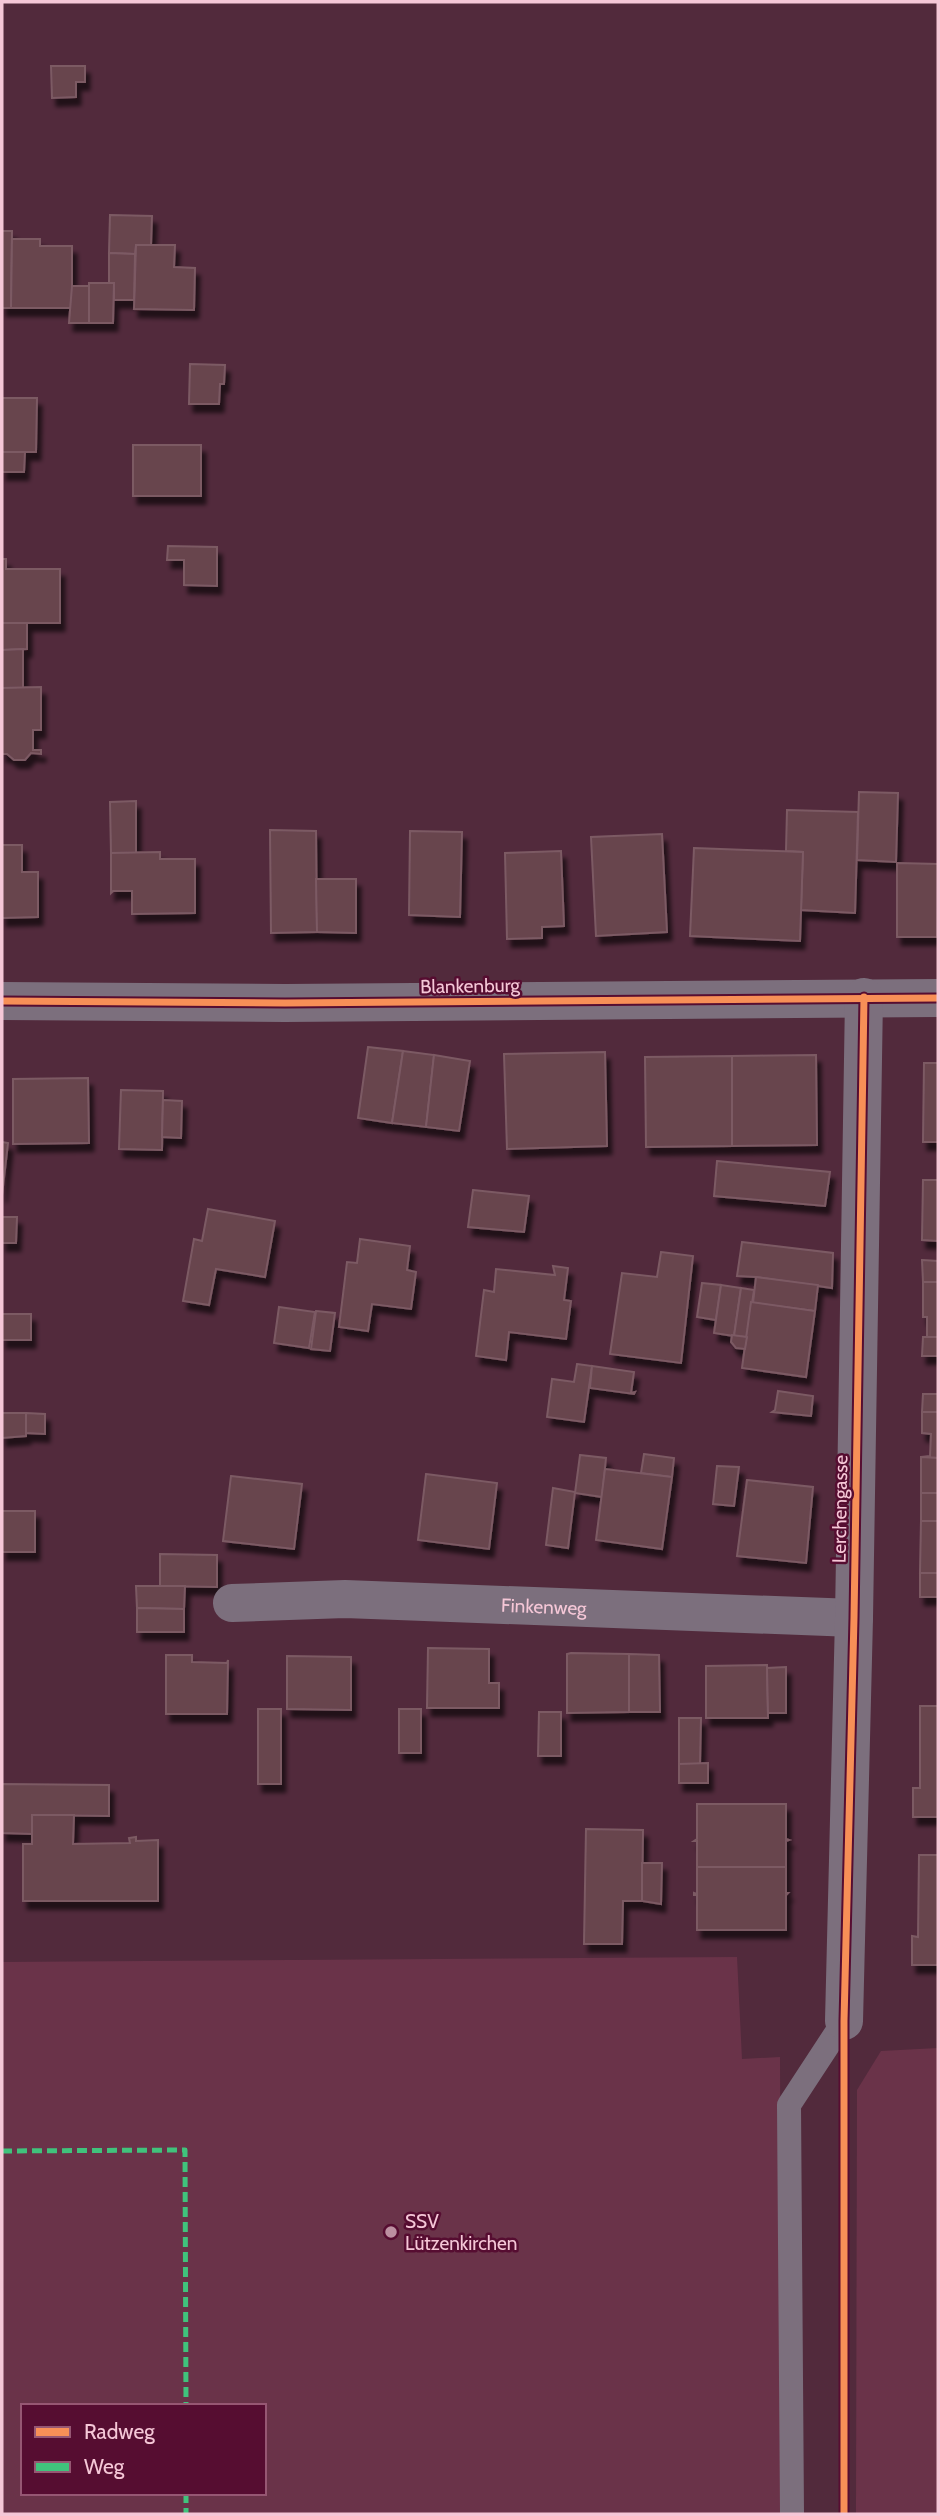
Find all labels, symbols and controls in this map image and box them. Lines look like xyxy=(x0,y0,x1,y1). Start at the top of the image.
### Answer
street label: Blankenburg xyxy=(420,974,521,998)
street label: Lerchengasse xyxy=(828,1454,852,1563)
street label: Finkenweg xyxy=(501,1593,588,1620)
place label: SSV Lützenkirchen xyxy=(405,2210,517,2255)
marker: SSV Lützenkirchen xyxy=(383,2224,399,2240)
legend xyxy=(21,2404,266,2495)
text: Radweg xyxy=(84,2419,155,2444)
text: Weg xyxy=(84,2454,125,2479)

